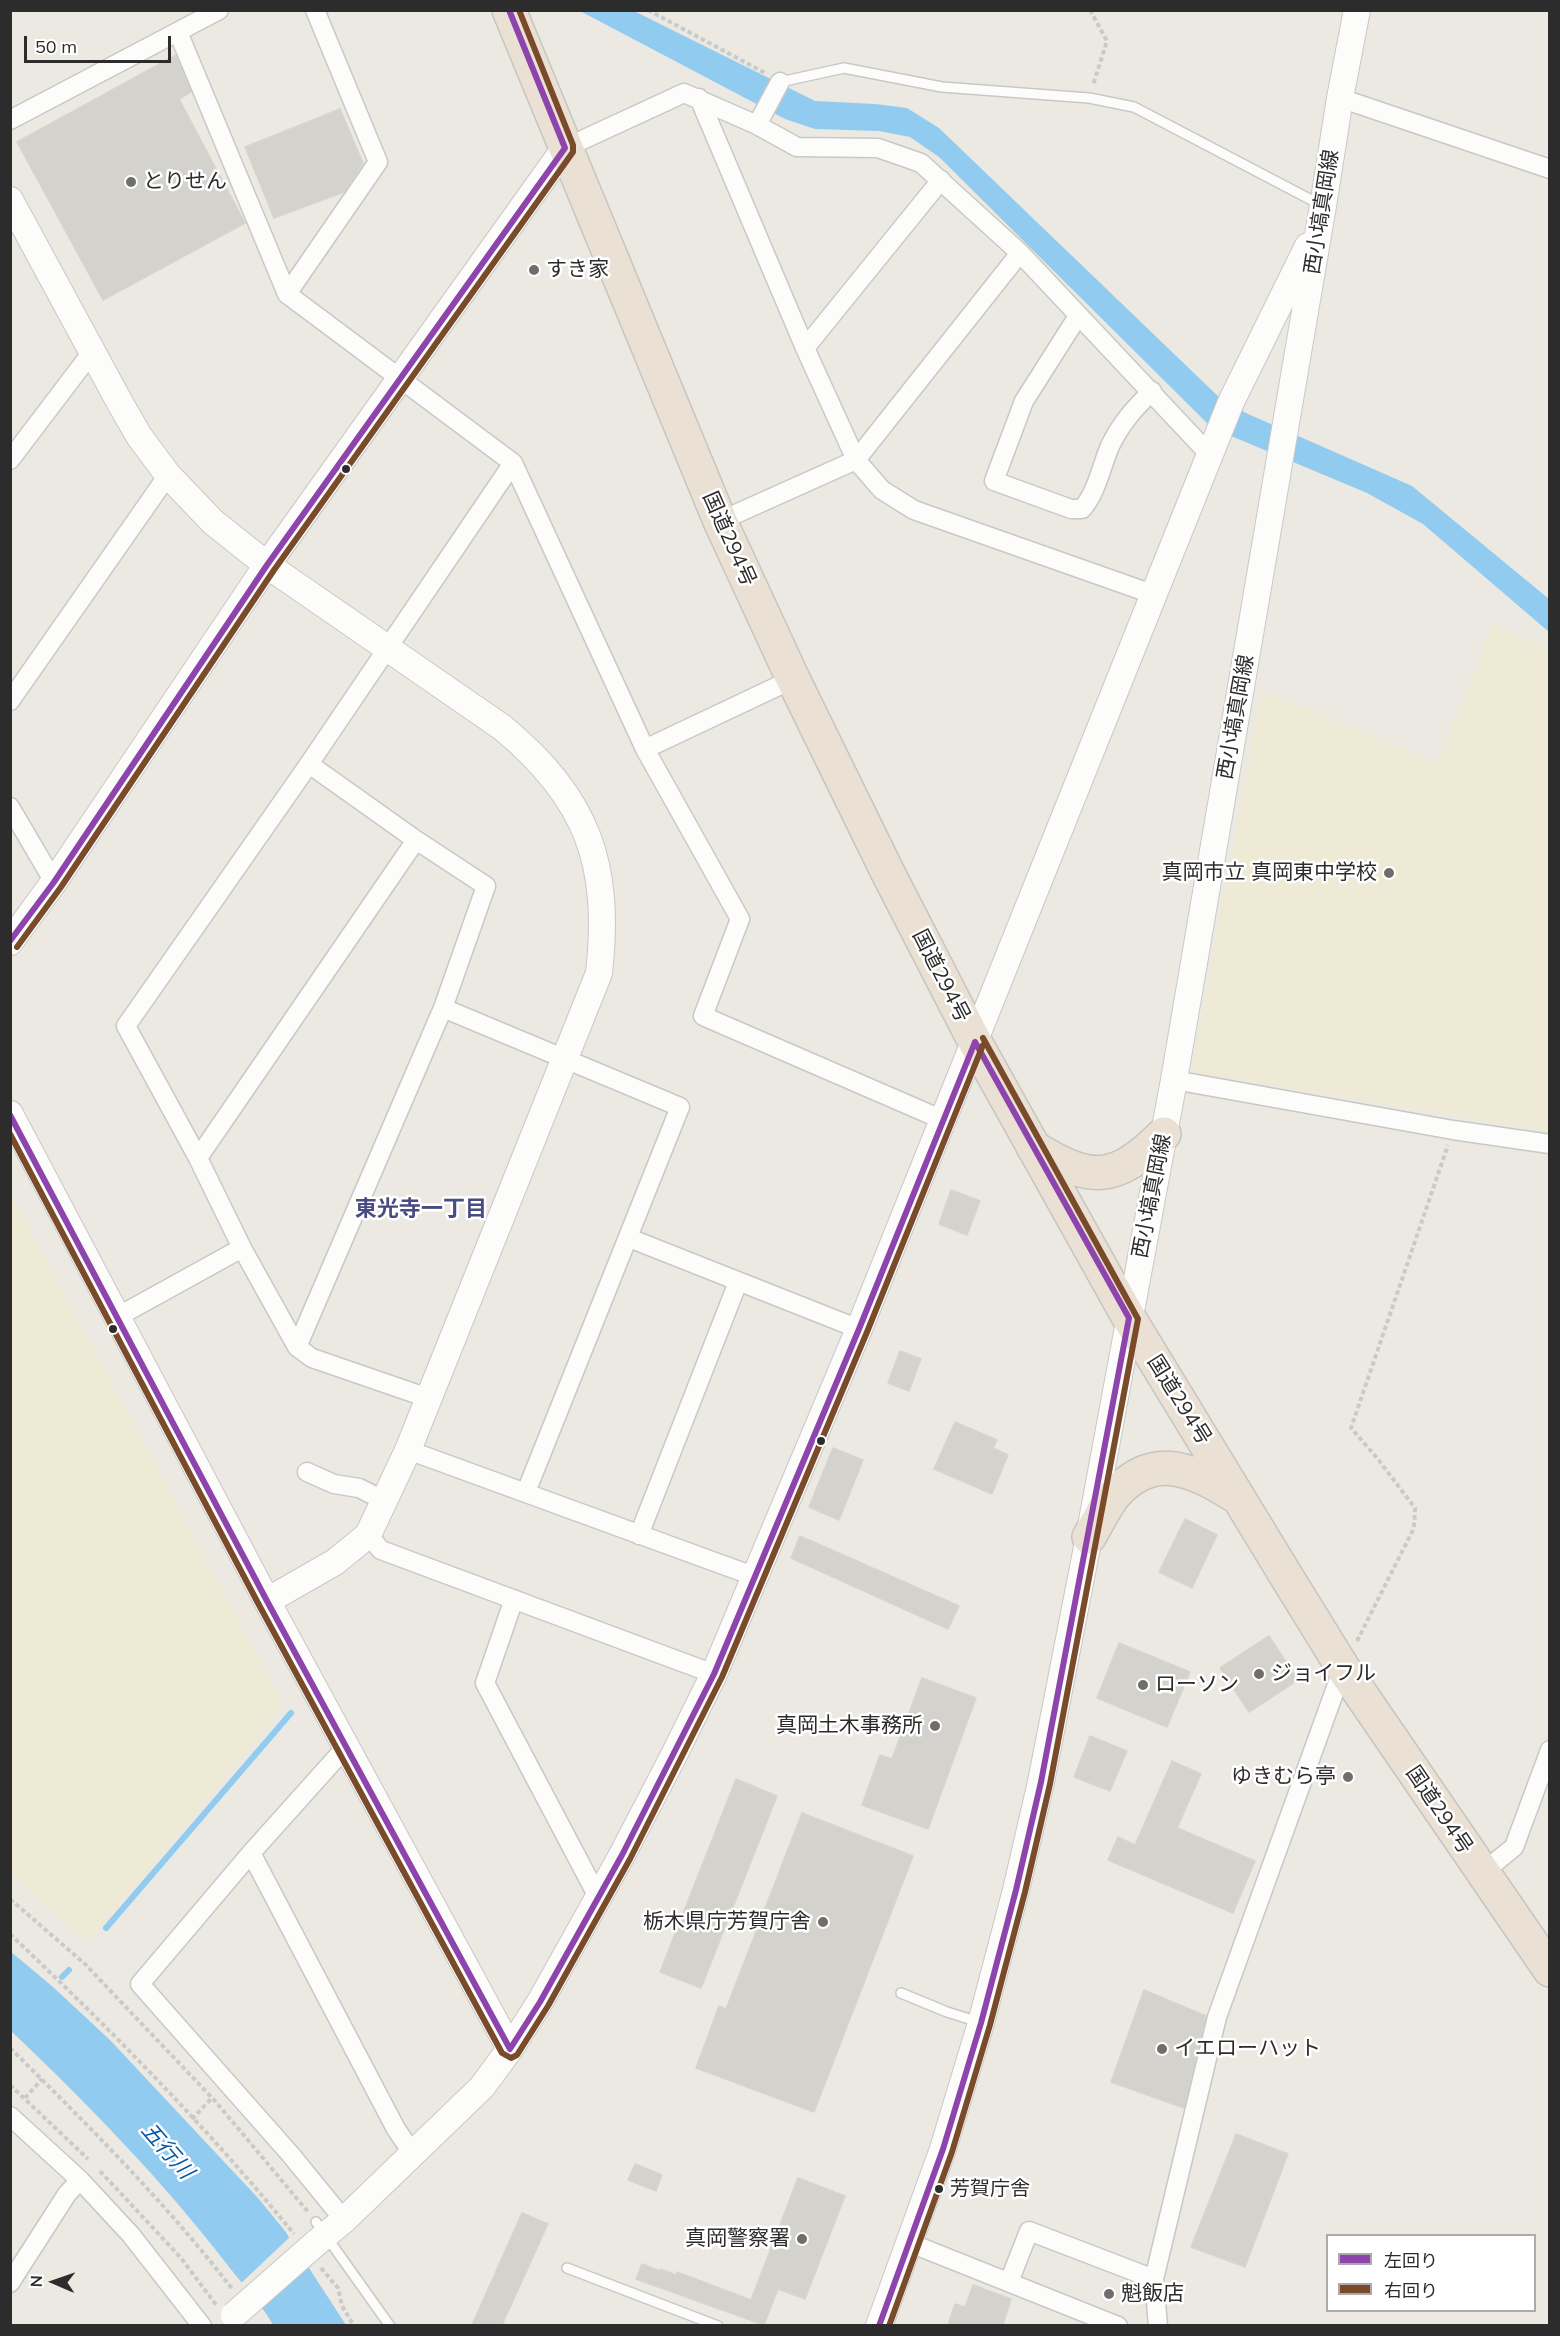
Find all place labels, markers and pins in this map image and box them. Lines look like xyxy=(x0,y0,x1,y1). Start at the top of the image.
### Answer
place label: とりせん xyxy=(143,169,227,195)
marker: とりせん xyxy=(124,175,138,189)
place label: すき家 xyxy=(546,257,609,283)
marker: すき家 xyxy=(527,263,541,277)
unlabelled marker xyxy=(340,463,352,475)
place label: 真岡市立 真岡東中学校 xyxy=(1162,860,1377,886)
marker: 真岡市立 真岡東中学校 xyxy=(1382,866,1396,880)
unlabelled marker xyxy=(107,1323,119,1335)
unlabelled marker xyxy=(815,1435,827,1447)
place label: ジョイフル xyxy=(1271,1661,1376,1687)
marker: ジョイフル xyxy=(1252,1667,1266,1681)
place label: ローソン xyxy=(1155,1672,1239,1698)
marker: ローソン xyxy=(1136,1678,1150,1692)
place label: 真岡土木事務所 xyxy=(776,1713,923,1739)
marker: 真岡土木事務所 xyxy=(928,1719,942,1733)
place label: ゆきむら亭 xyxy=(1231,1764,1336,1790)
marker: ゆきむら亭 xyxy=(1341,1770,1355,1784)
place label: 栃木県庁芳賀庁舎 xyxy=(643,1909,811,1935)
marker: 栃木県庁芳賀庁舎 xyxy=(816,1915,830,1929)
place label: イエローハット xyxy=(1174,2036,1321,2062)
marker: イエローハット xyxy=(1155,2042,1169,2056)
place label: 芳賀庁舎 xyxy=(950,2177,1030,2201)
marker: 芳賀庁舎 xyxy=(933,2183,945,2195)
place label: 真岡警察署 xyxy=(685,2226,790,2252)
marker: 真岡警察署 xyxy=(795,2232,809,2246)
place label: 魁飯店 xyxy=(1121,2281,1184,2307)
marker: 魁飯店 xyxy=(1102,2287,1116,2301)

